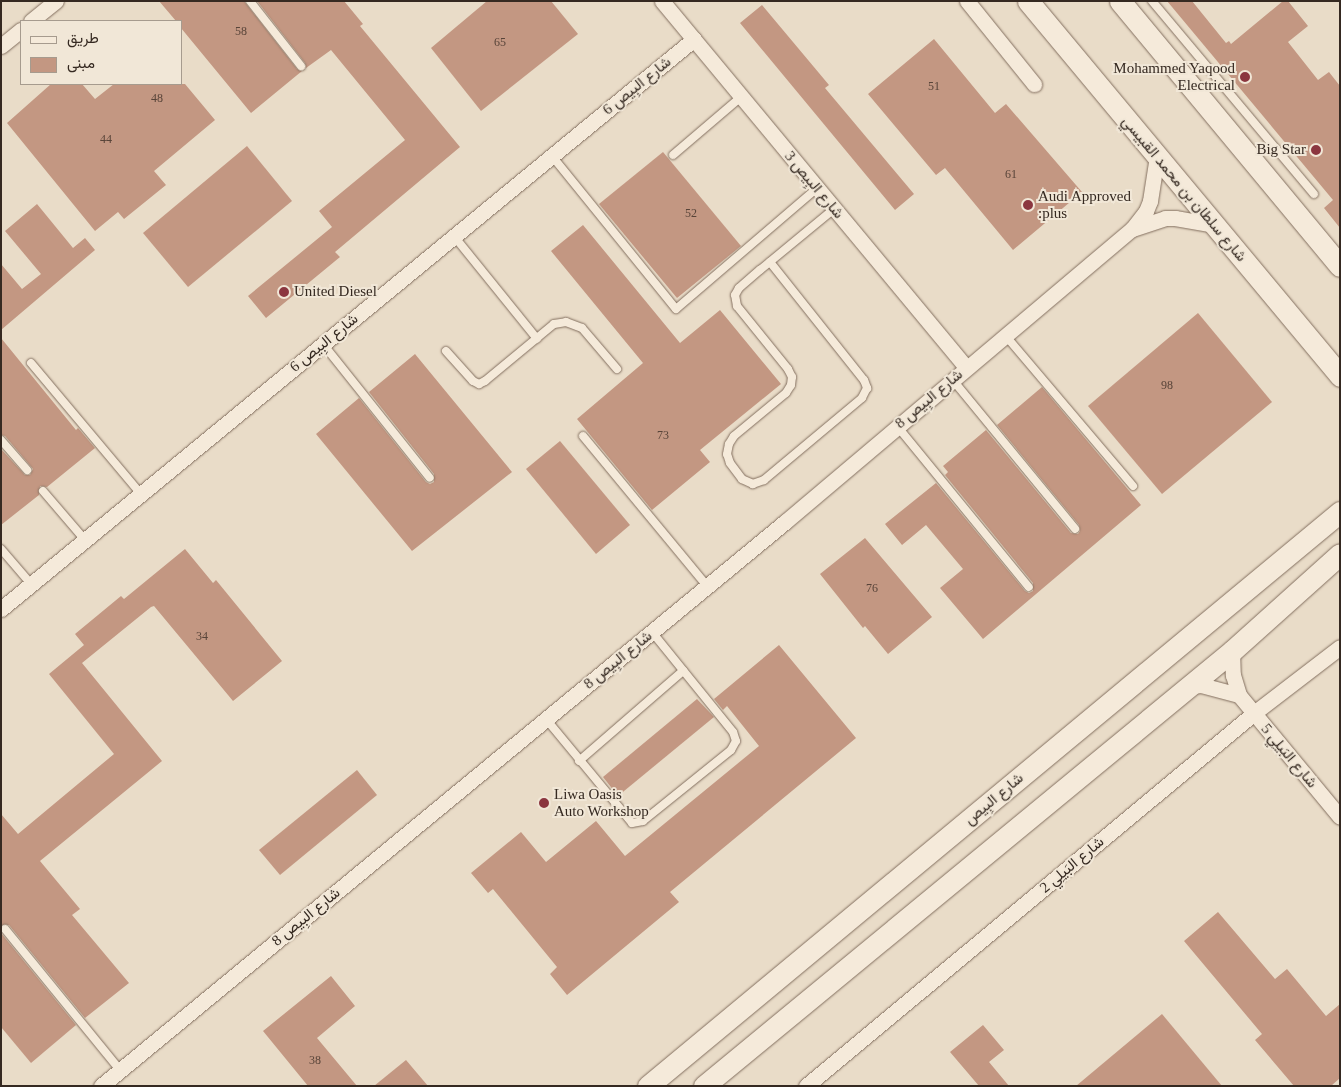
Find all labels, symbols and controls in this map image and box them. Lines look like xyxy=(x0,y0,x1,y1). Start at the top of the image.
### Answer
legend xyxy=(20,20,182,85)
house number: 58 xyxy=(235,25,247,39)
text: طريق xyxy=(67,30,99,46)
house number: 65 xyxy=(494,36,506,50)
street label: شارع البِيص 6 xyxy=(599,53,675,119)
text: مبنى xyxy=(67,55,95,71)
place label: Mohammed Yaqood Electrical xyxy=(1113,59,1235,94)
marker: Mohammed Yaqood Electrical xyxy=(1239,71,1251,83)
house number: 51 xyxy=(928,80,940,94)
house number: 48 xyxy=(151,92,163,106)
street label: شارع سلطان بن محمد القبيسي xyxy=(1118,113,1250,265)
house number: 44 xyxy=(100,133,112,147)
place label: Big Star xyxy=(1256,141,1306,159)
marker: Big Star xyxy=(1310,144,1322,156)
street label: شارع البِيص 3 xyxy=(781,148,847,222)
house number: 61 xyxy=(1005,168,1017,182)
place label: Audi Approved :plus xyxy=(1038,187,1132,222)
marker: Audi Approved :plus xyxy=(1022,199,1034,211)
house number: 52 xyxy=(685,207,697,221)
place label: United Diesel xyxy=(294,283,377,301)
marker: United Diesel xyxy=(278,286,290,298)
street label: شارع البِيص 6 xyxy=(286,310,362,376)
street label: شارع البِيص 8 xyxy=(892,366,966,432)
house number: 98 xyxy=(1161,379,1173,393)
house number: 73 xyxy=(657,429,669,443)
house number: 76 xyxy=(866,582,878,596)
street label: شارع البِيص 8 xyxy=(580,627,656,693)
house number: 34 xyxy=(196,630,208,644)
street label: شارع البَيلِي 5 xyxy=(1257,720,1321,792)
street label: شارع البِيص xyxy=(961,769,1027,829)
place label: Liwa Oasis Auto Workshop xyxy=(554,785,649,820)
marker: Liwa Oasis Auto Workshop xyxy=(538,797,550,809)
street label: شارع البَيلِي 2 xyxy=(1036,833,1108,897)
street label: شارع البِيص 8 xyxy=(268,884,344,950)
house number: 38 xyxy=(309,1054,321,1068)

